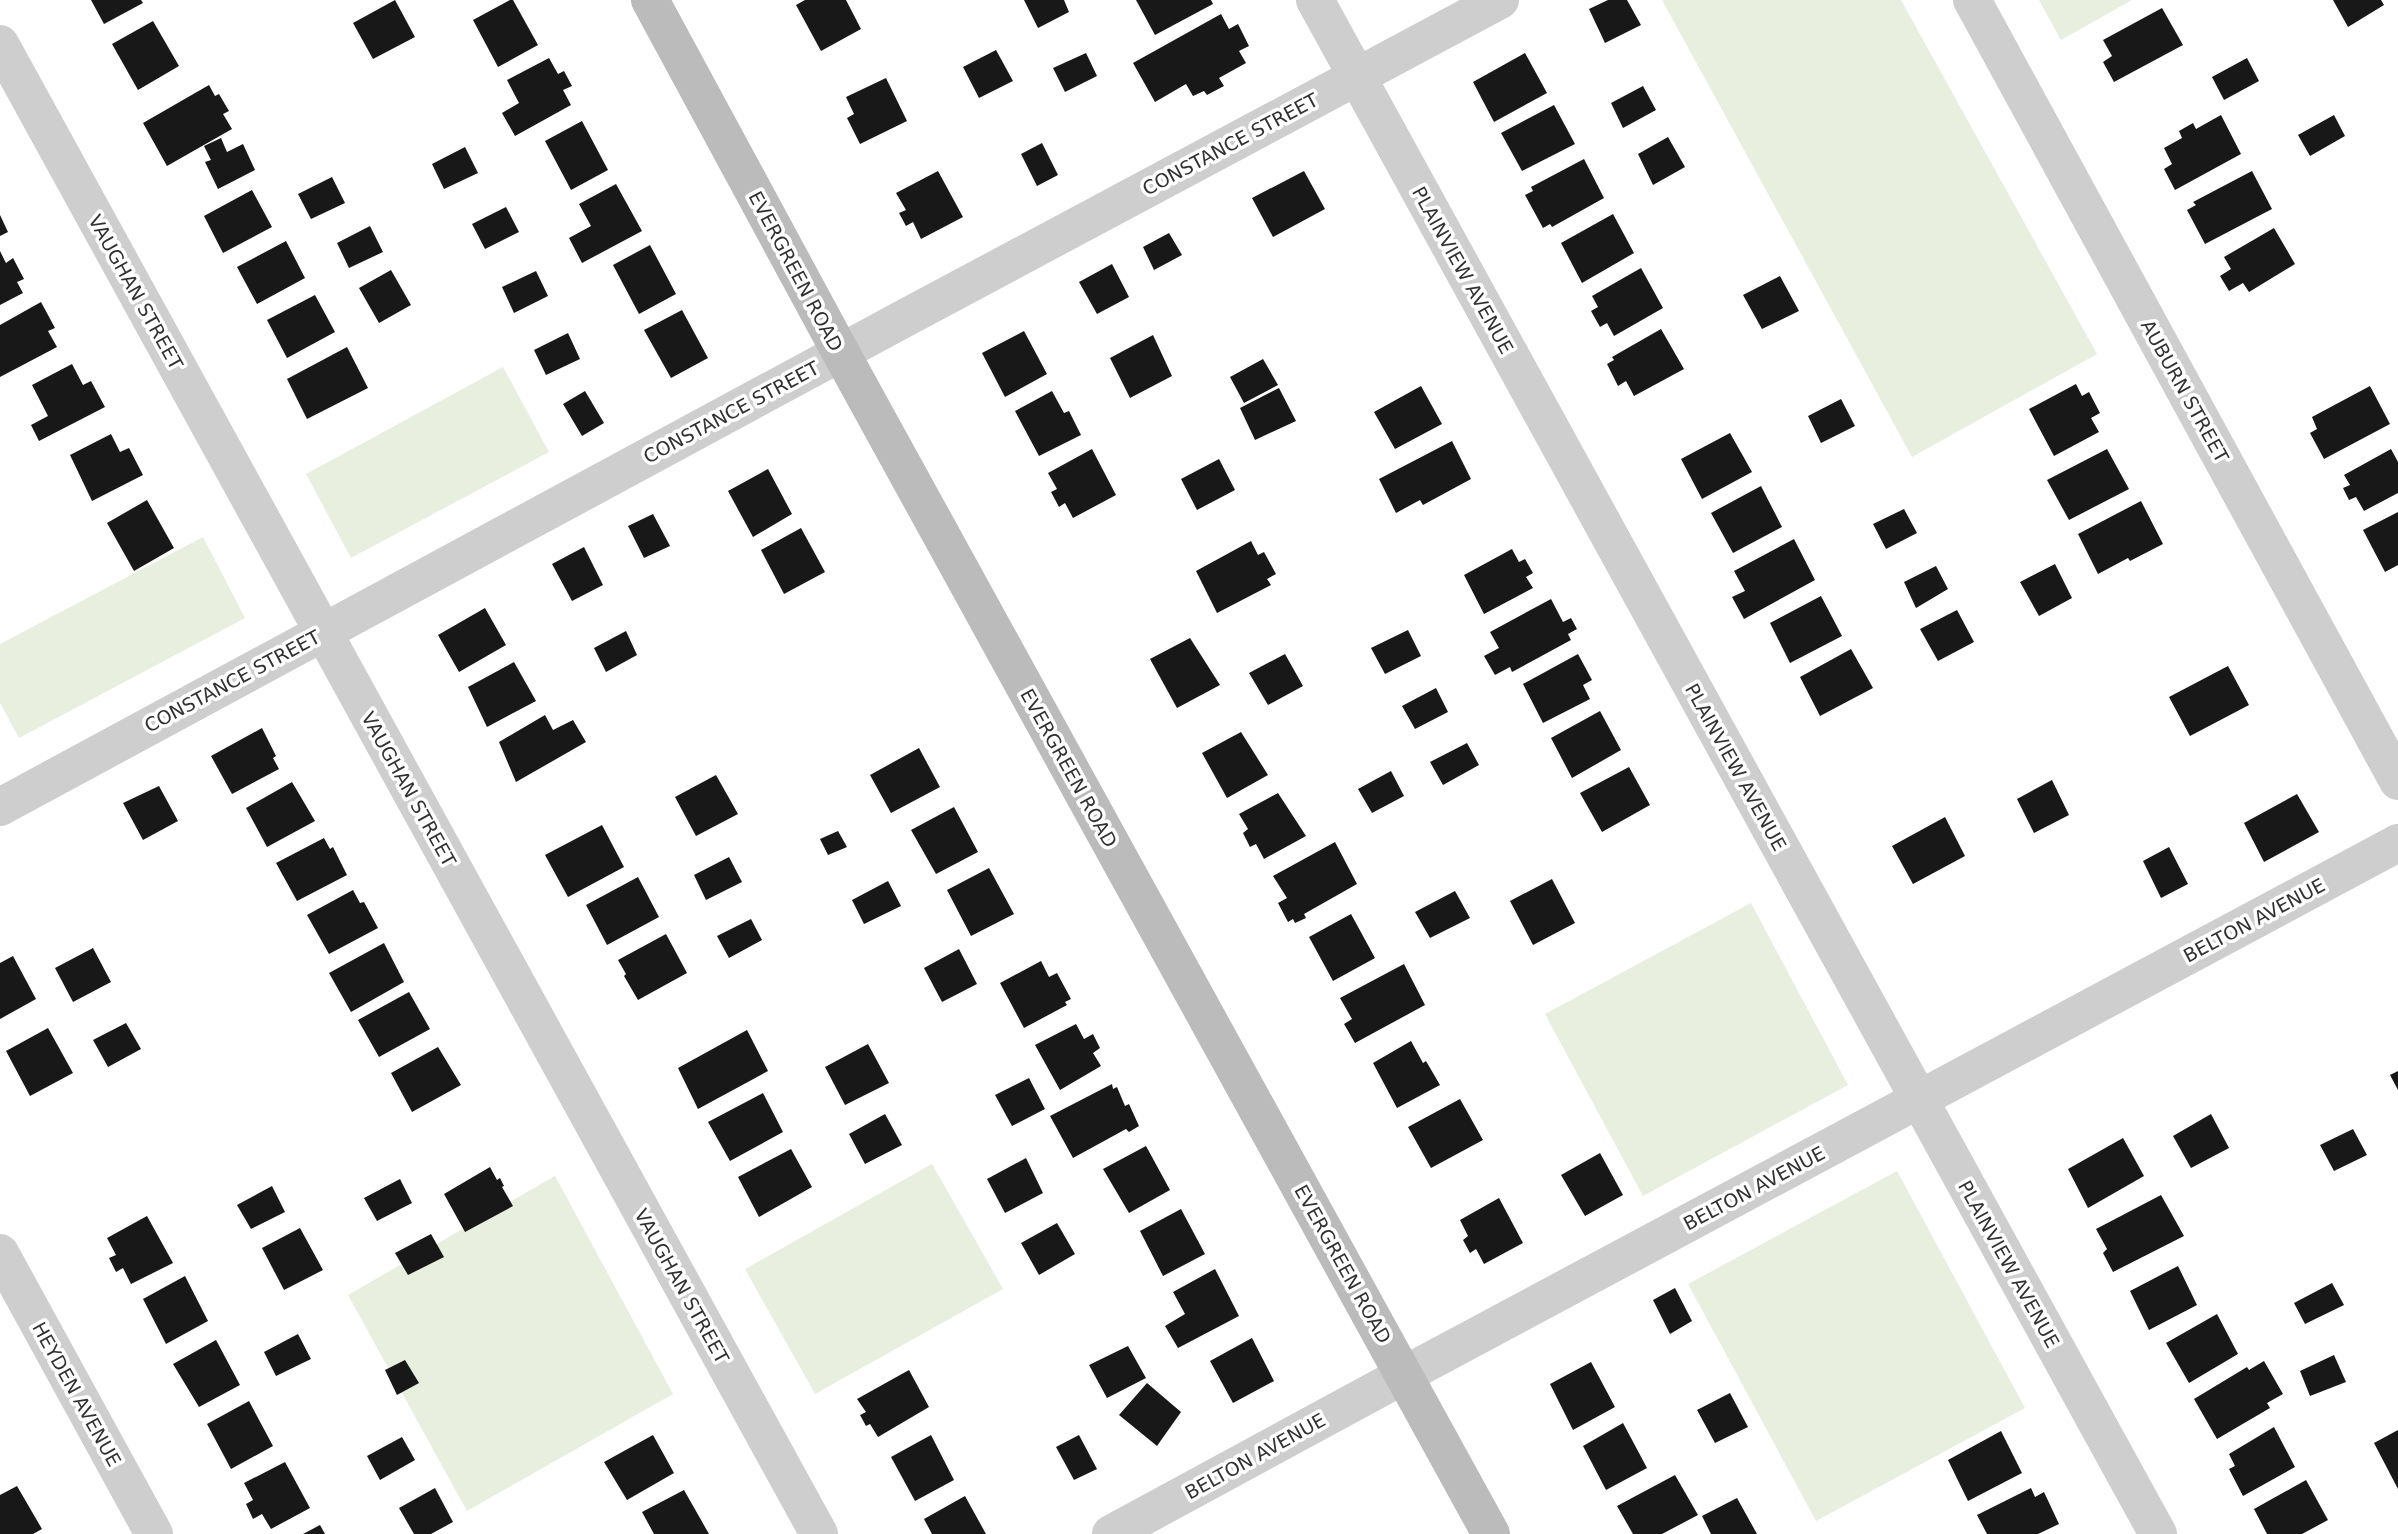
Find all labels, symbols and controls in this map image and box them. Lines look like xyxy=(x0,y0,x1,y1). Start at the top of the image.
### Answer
street label: CONSTANCE STREET xyxy=(1138,88,1322,200)
street label: PLAINVIEW AVENUE xyxy=(1408,183,1518,357)
street label: EVERGREEN ROAD xyxy=(745,187,847,355)
street label: VAUGHAN STREET xyxy=(84,211,188,374)
street label: AUBURN STREET xyxy=(2137,316,2234,467)
street label: CONSTANCE STREET xyxy=(639,356,823,468)
street label: CONSTANCE STREET xyxy=(140,625,324,737)
street label: PLAINVIEW AVENUE xyxy=(1681,680,1791,854)
street label: EVERGREEN ROAD xyxy=(1016,685,1122,851)
street label: VAUGHAN STREET xyxy=(357,708,461,871)
street label: BELTON AVENUE xyxy=(2180,873,2328,967)
street label: BELTON AVENUE xyxy=(1680,1141,1828,1235)
street label: PLAINVIEW AVENUE xyxy=(1954,1177,2064,1351)
street label: EVERGREEN ROAD xyxy=(1290,1181,1396,1347)
street label: VAUGHAN STREET xyxy=(630,1205,734,1368)
street label: HEYDEN AVENUE xyxy=(28,1318,126,1470)
street label: BELTON AVENUE xyxy=(1181,1408,1329,1504)

